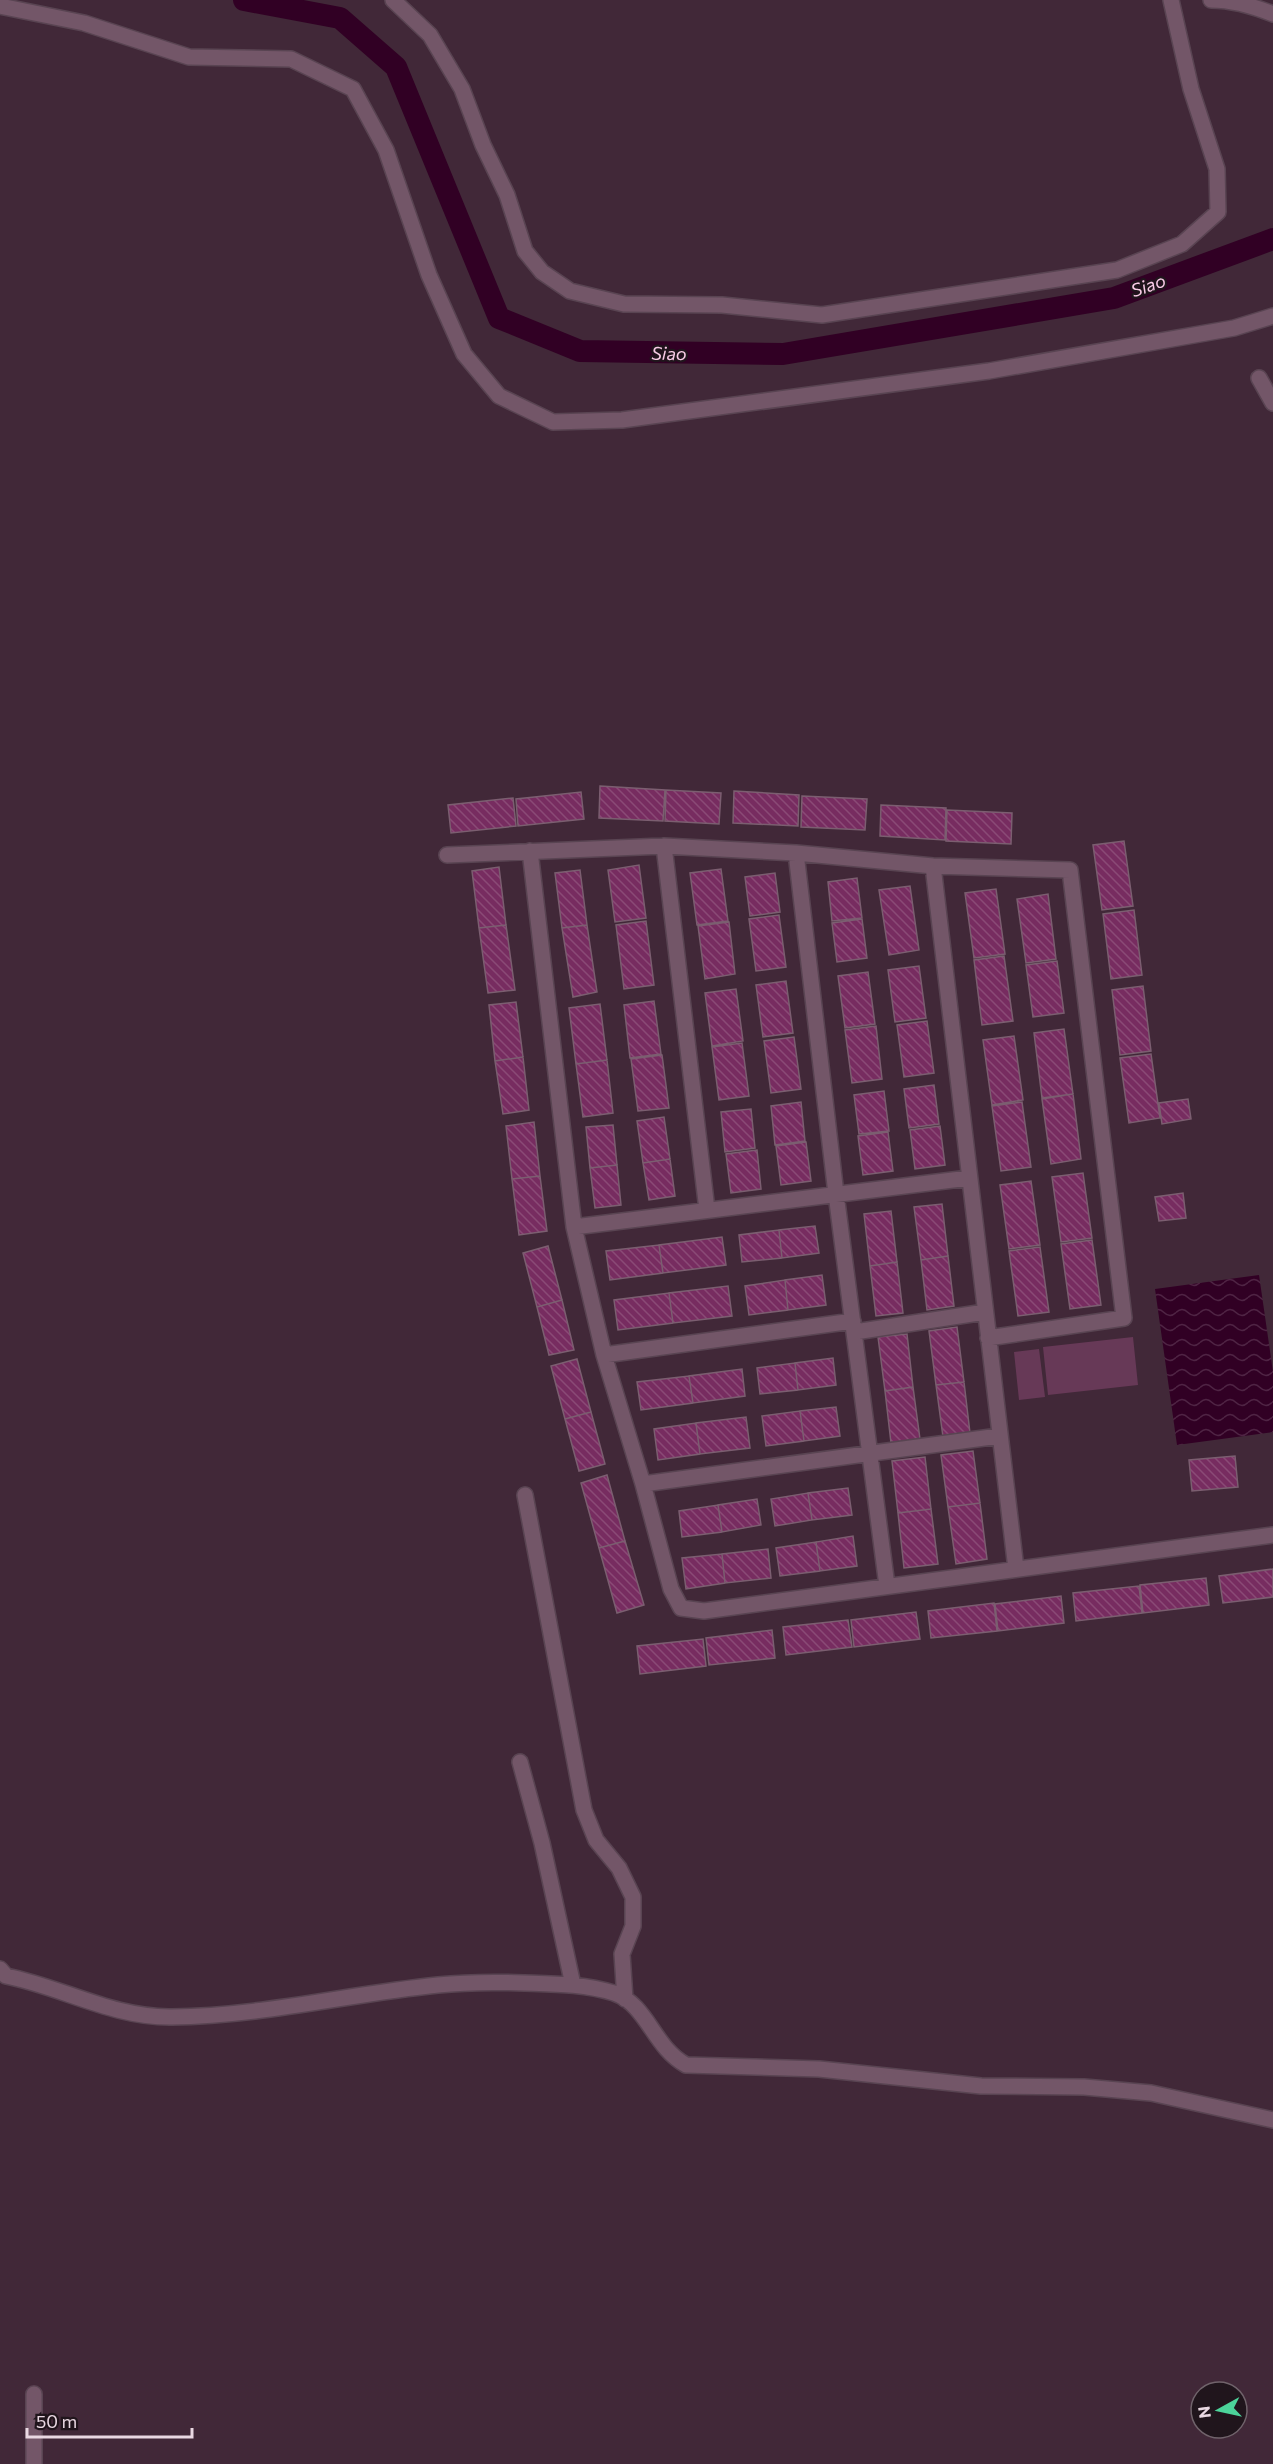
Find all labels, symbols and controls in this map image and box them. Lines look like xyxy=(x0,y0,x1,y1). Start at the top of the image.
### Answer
water label: Siao xyxy=(1128,269,1168,301)
water label: Siao xyxy=(651,342,687,364)
north arrow xyxy=(1189,2380,1249,2440)
scale bar xyxy=(27,2401,192,2439)
text: N xyxy=(1193,2405,1214,2419)
text: 50 m xyxy=(36,2410,77,2432)

